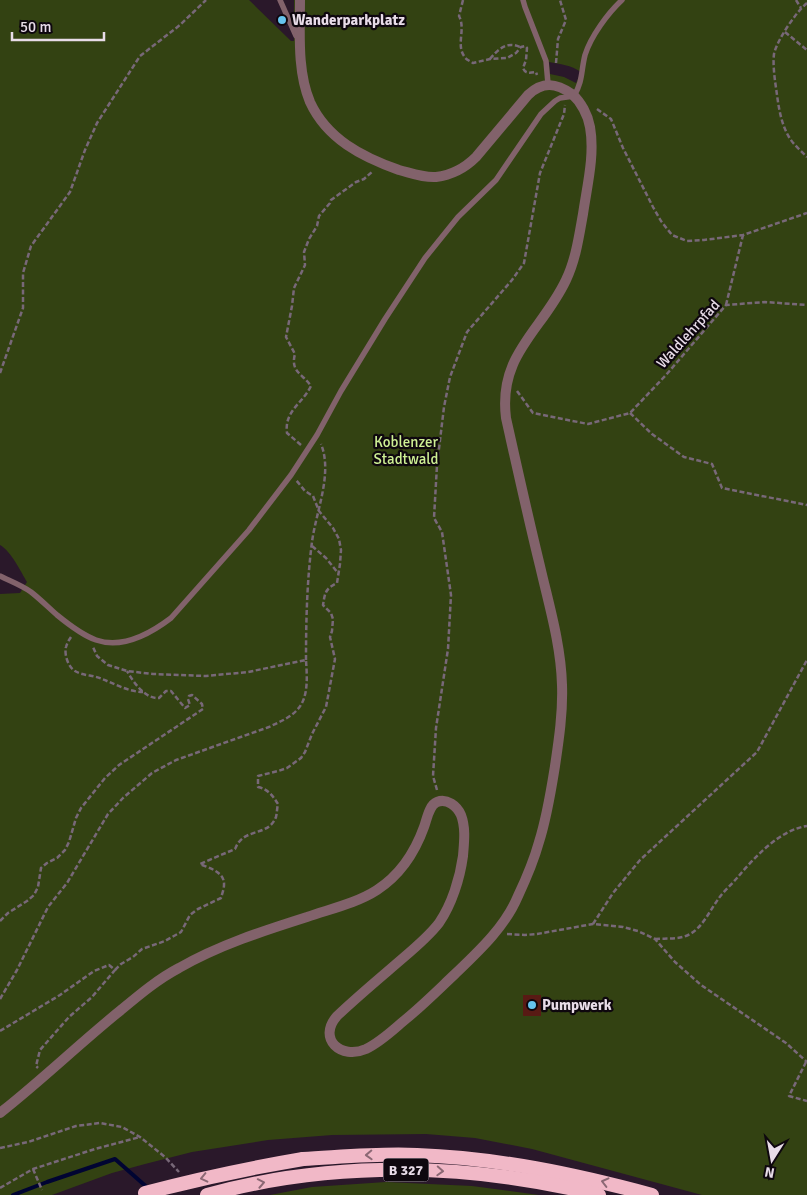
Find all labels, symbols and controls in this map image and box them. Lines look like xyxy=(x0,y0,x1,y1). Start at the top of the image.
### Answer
scale bar xyxy=(12,10,105,42)
place label: Wanderparkplatz xyxy=(292,11,405,29)
marker: Wanderparkplatz xyxy=(276,14,288,26)
text: 50 m xyxy=(20,18,51,36)
street label: Waldlehrpfad xyxy=(653,296,723,372)
park label: Koblenzer Stadtwald xyxy=(374,433,439,468)
place label: Pumpwerk xyxy=(542,996,612,1014)
marker: Pumpwerk xyxy=(526,999,538,1011)
north arrow xyxy=(747,1135,797,1185)
one-way arrow xyxy=(365,1150,373,1161)
road number: B 327 xyxy=(384,1158,428,1182)
text: N xyxy=(763,1163,776,1182)
one-way arrow xyxy=(437,1166,445,1177)
one-way arrow xyxy=(199,1172,208,1183)
one-way arrow xyxy=(257,1178,265,1189)
one-way arrow xyxy=(601,1178,609,1188)

